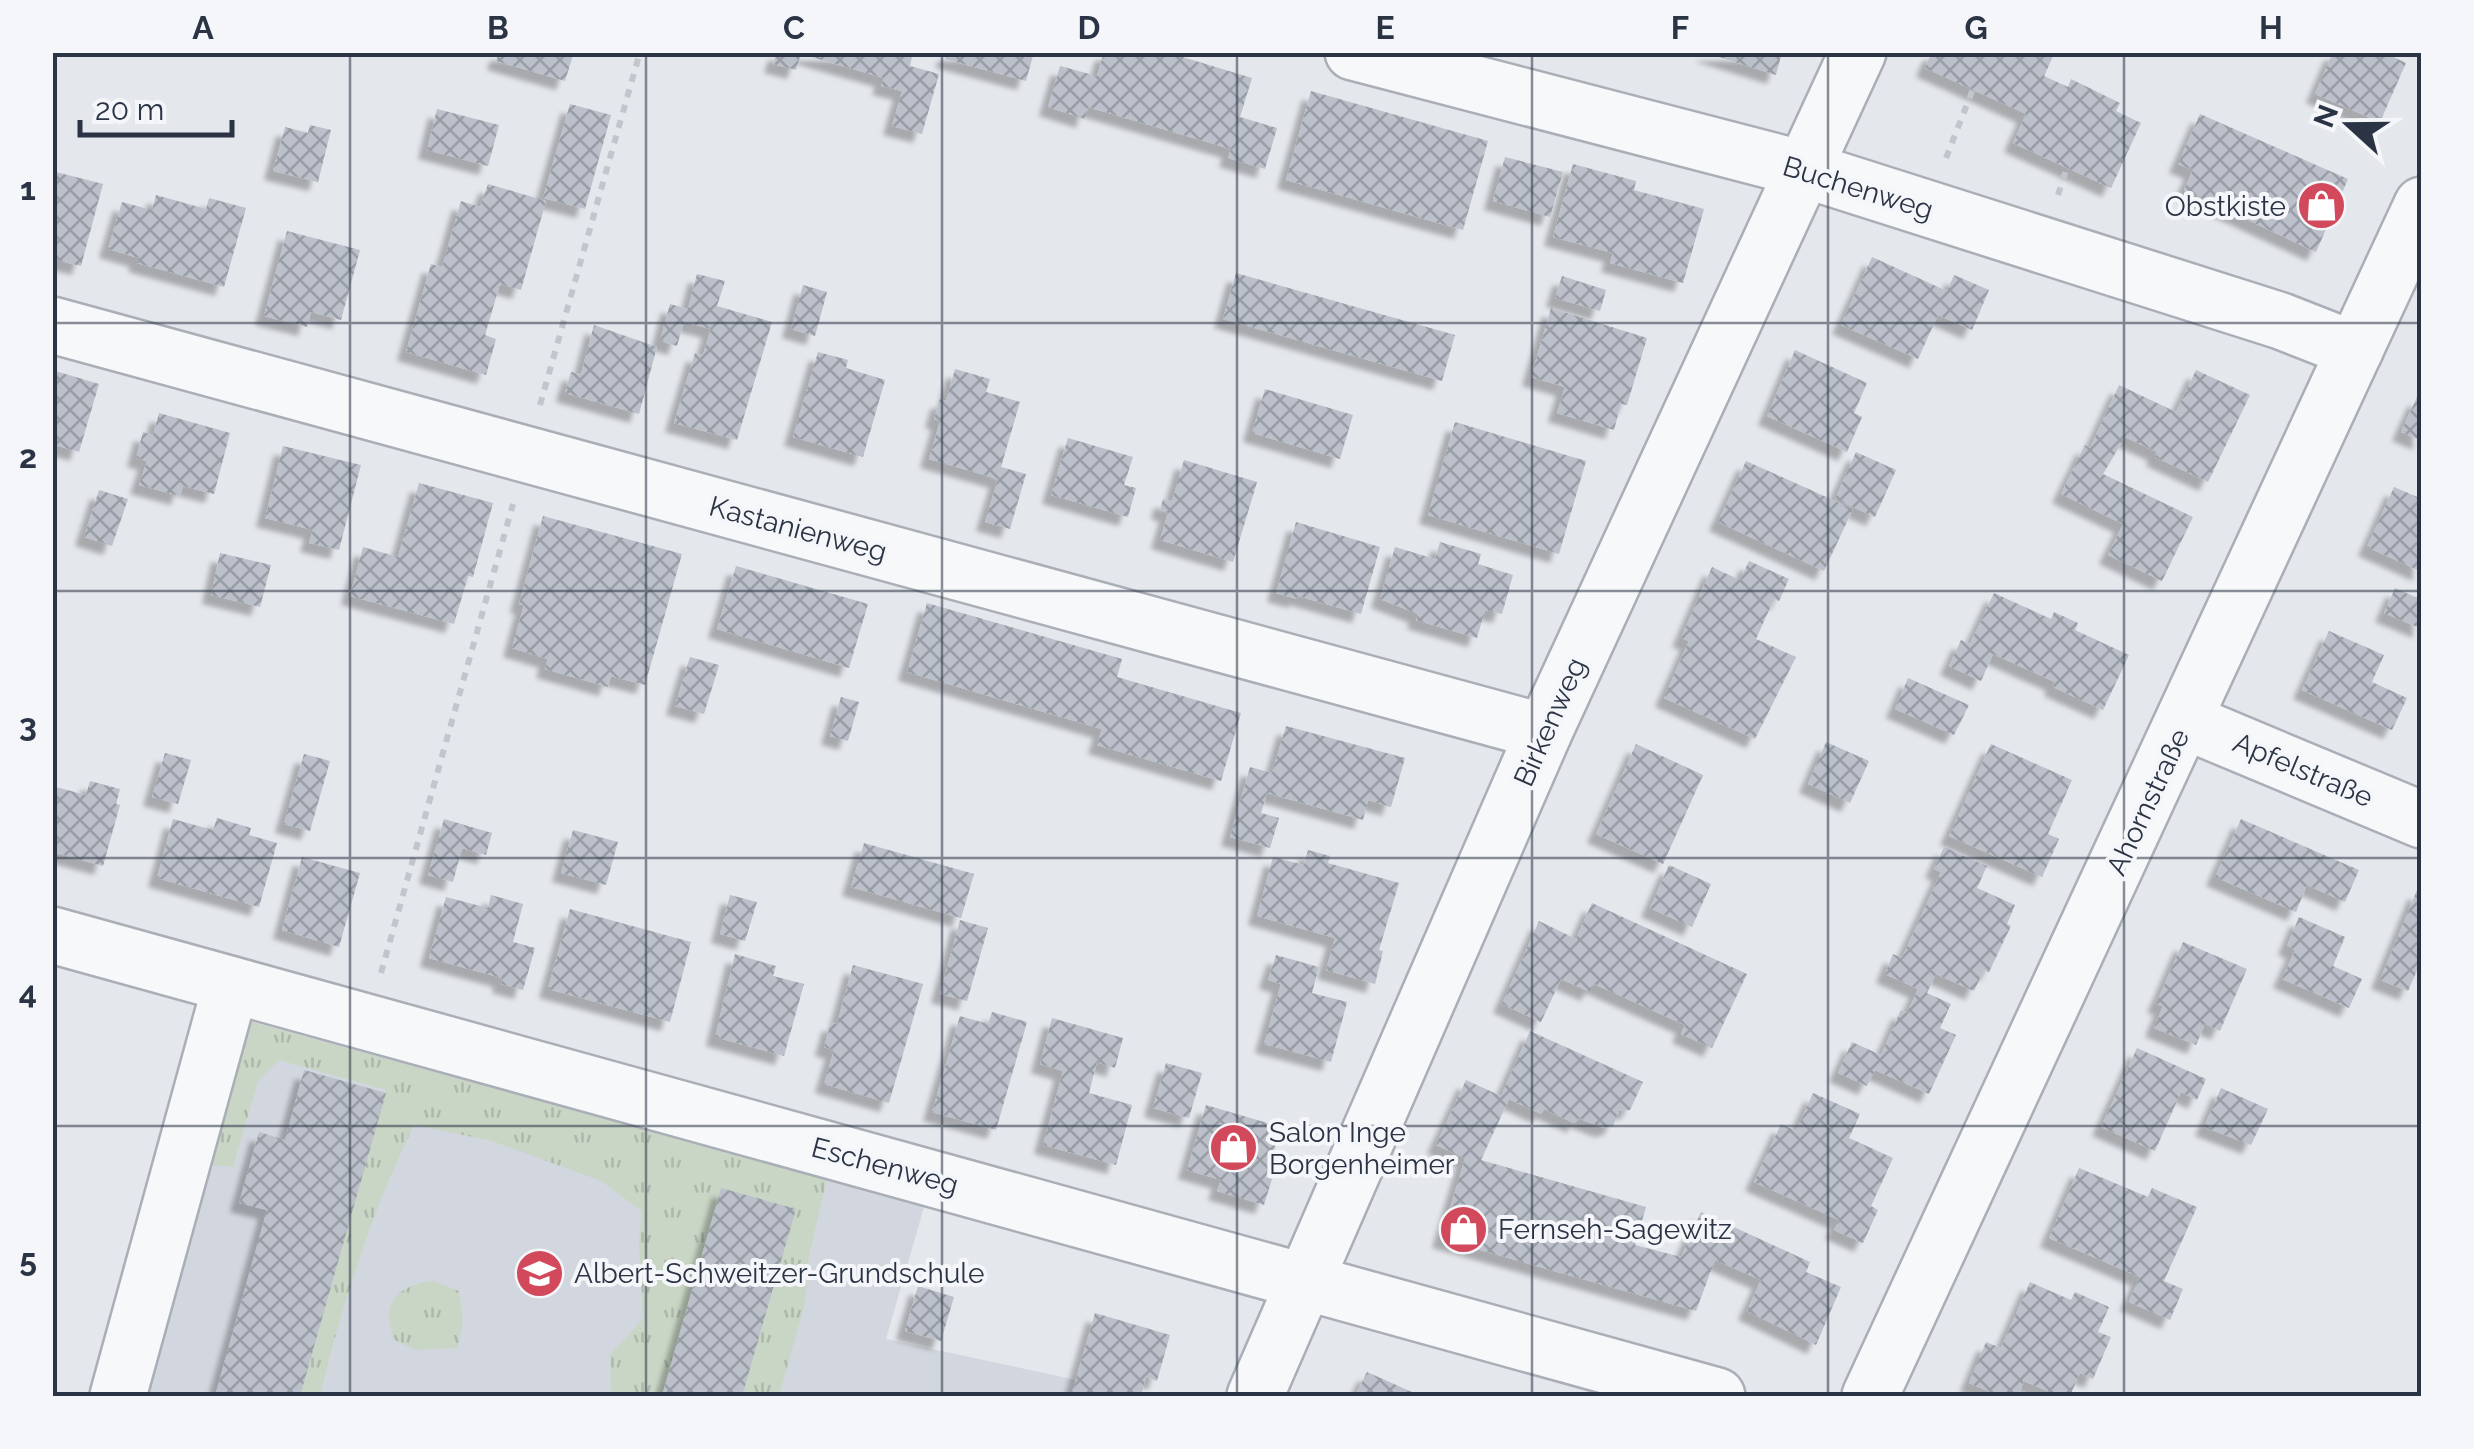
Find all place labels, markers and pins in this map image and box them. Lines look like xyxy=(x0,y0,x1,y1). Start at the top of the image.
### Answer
shop icon: Obstkiste xyxy=(2295,180,2347,232)
place label: Obstkiste xyxy=(2165,190,2286,223)
place label: Salon Inge Borgenheimer xyxy=(1269,1116,1455,1181)
shop icon: Salon Inge Borgenheimer xyxy=(1208,1122,1260,1174)
shop icon: Fernseh-Sagewitz xyxy=(1437,1203,1489,1255)
place label: Fernseh-Sagewitz xyxy=(1498,1213,1732,1246)
school or university icon: Albert-Schweitzer-Grundschule xyxy=(513,1247,565,1299)
place label: Albert-Schweitzer-Grundschule xyxy=(574,1257,984,1290)

